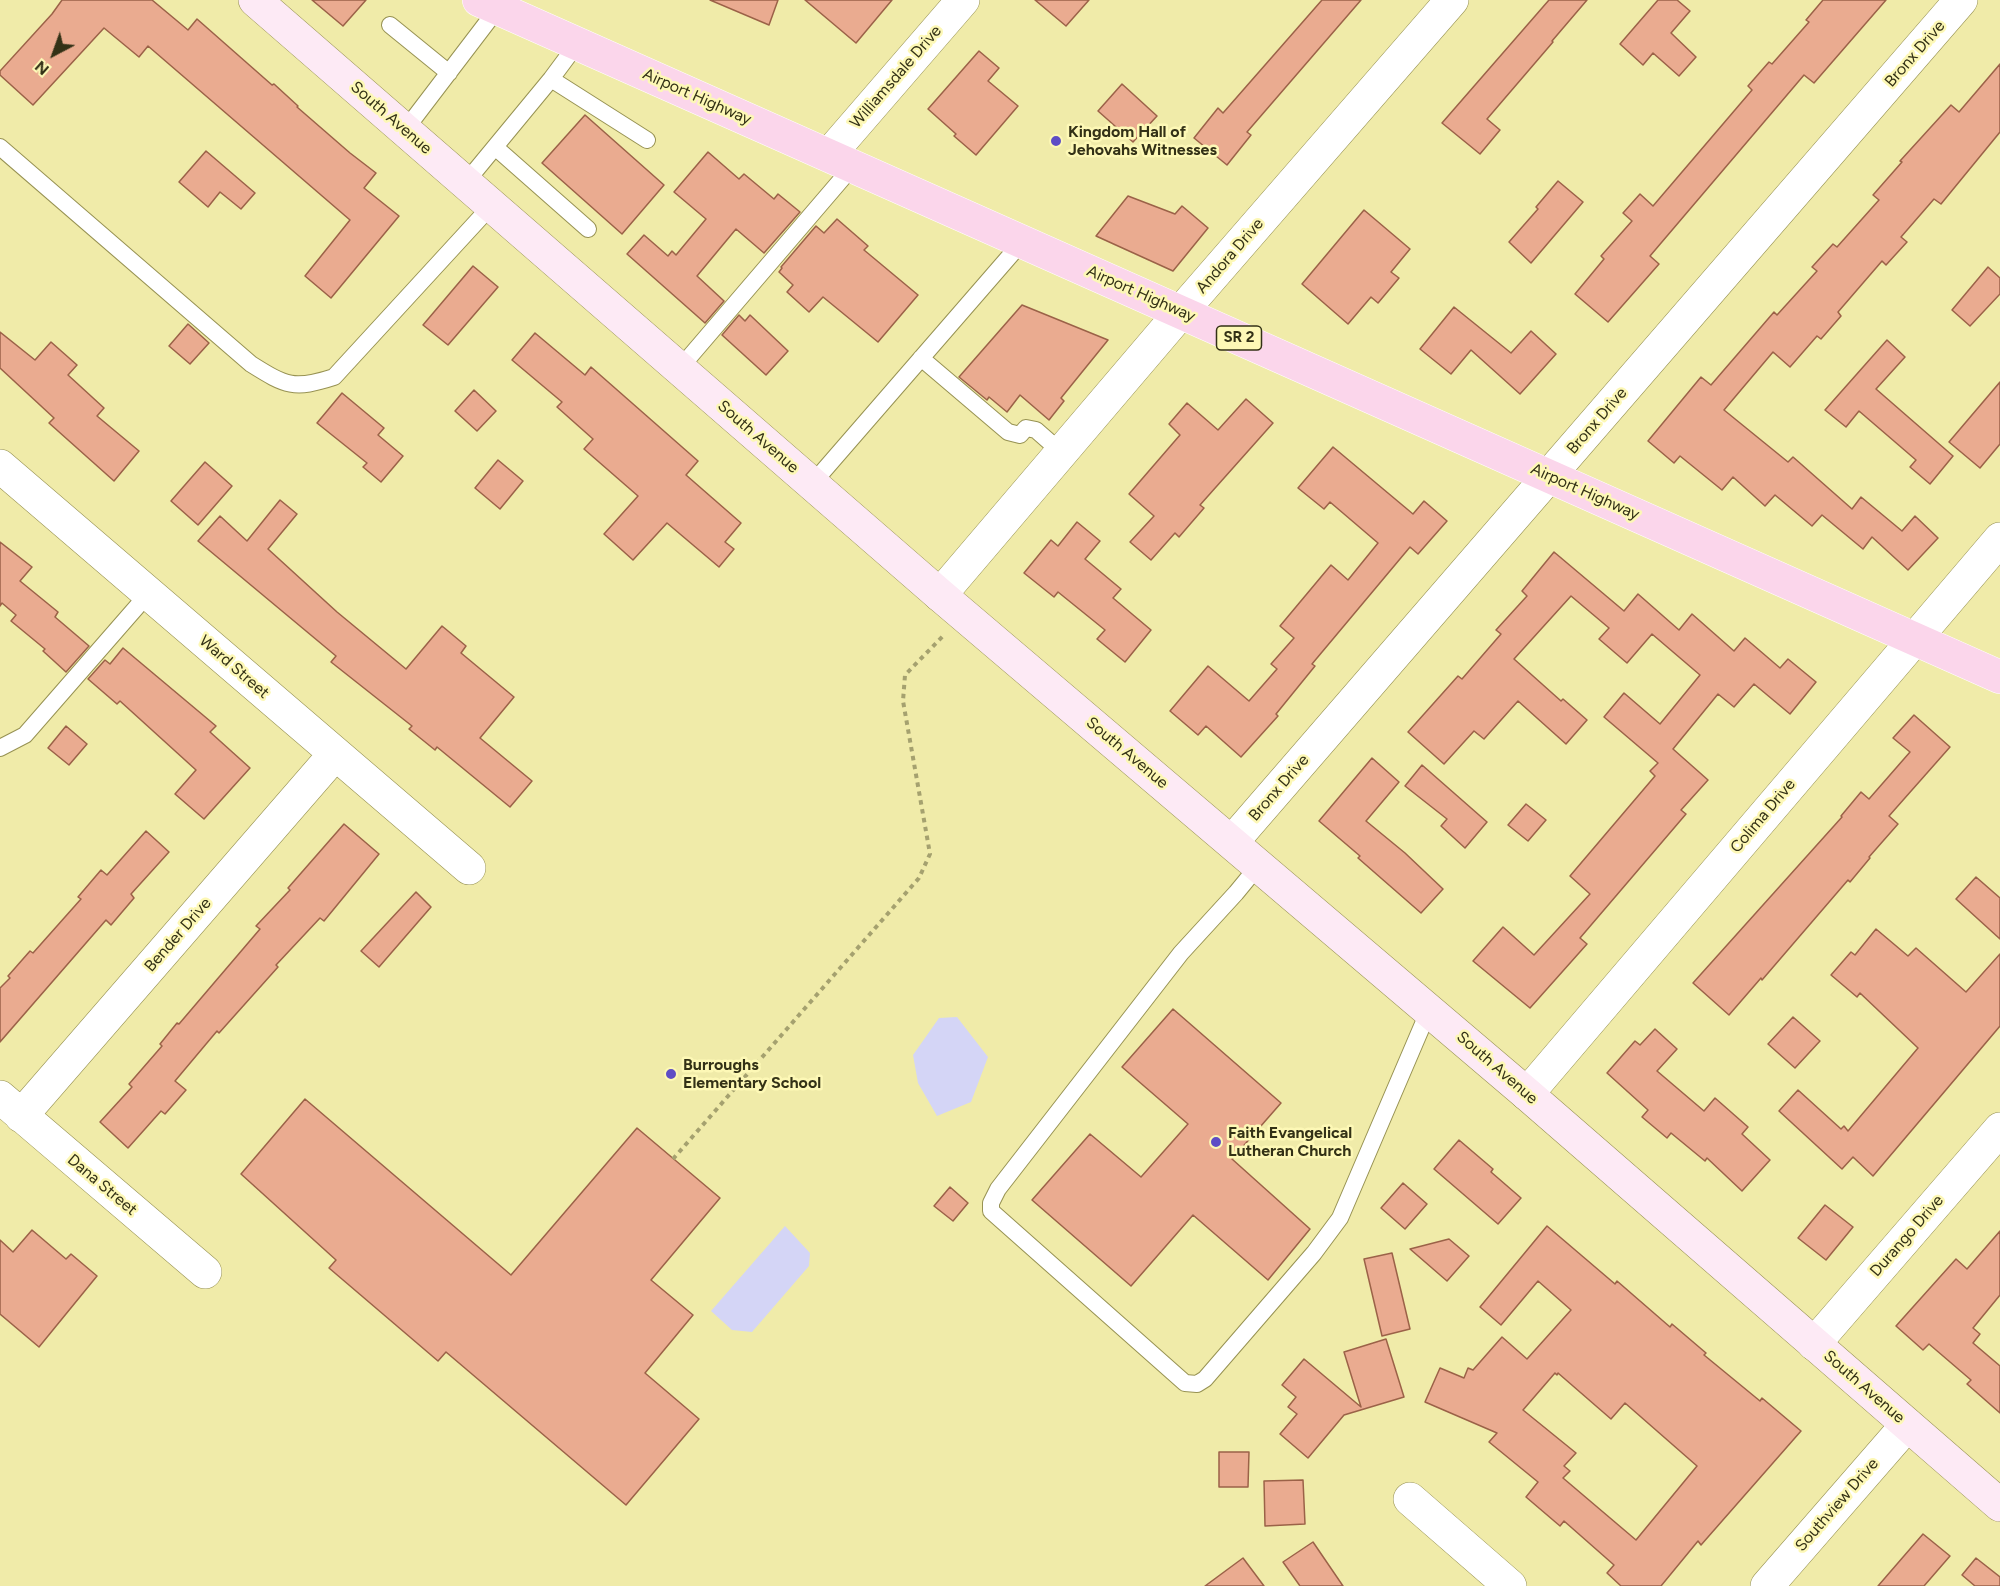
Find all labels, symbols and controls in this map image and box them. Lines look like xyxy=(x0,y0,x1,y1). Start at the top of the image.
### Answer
street label: Bronx Drive xyxy=(1881,17,1949,91)
street label: Williamsdale Drive xyxy=(846,22,946,132)
north arrow xyxy=(24,24,84,84)
text: N xyxy=(31,57,53,79)
street label: Airport Highway xyxy=(640,64,754,130)
street label: South Avenue xyxy=(347,78,435,158)
place label: Kingdom Hall of Jehovahs Witnesses xyxy=(1068,122,1217,160)
marker: Kingdom Hall of Jehovahs Witnesses xyxy=(1049,134,1063,148)
street label: Andora Drive xyxy=(1192,215,1268,297)
street label: Airport Highway xyxy=(1084,261,1198,327)
road number: SR 2 xyxy=(1216,326,1262,350)
street label: Bronx Drive xyxy=(1563,384,1631,458)
street label: South Avenue xyxy=(714,397,802,477)
street label: Airport Highway xyxy=(1528,459,1642,525)
street label: Ward Street xyxy=(195,631,273,703)
street label: South Avenue xyxy=(1082,713,1172,793)
street label: Bronx Drive xyxy=(1245,751,1313,825)
street label: Colima Drive xyxy=(1726,775,1800,857)
street label: Bender Drive xyxy=(141,894,215,976)
street label: South Avenue xyxy=(1453,1028,1541,1108)
place label: Burroughs Elementary School xyxy=(683,1055,821,1093)
marker: Burroughs Elementary School xyxy=(664,1067,678,1081)
place label: Faith Evangelical Lutheran Church xyxy=(1228,1123,1352,1161)
marker: Faith Evangelical Lutheran Church xyxy=(1209,1135,1223,1149)
street label: Dana Street xyxy=(63,1150,141,1220)
street label: Durango Drive xyxy=(1866,1191,1948,1281)
street label: South Avenue xyxy=(1820,1347,1908,1427)
street label: Southview Drive xyxy=(1791,1455,1883,1555)

